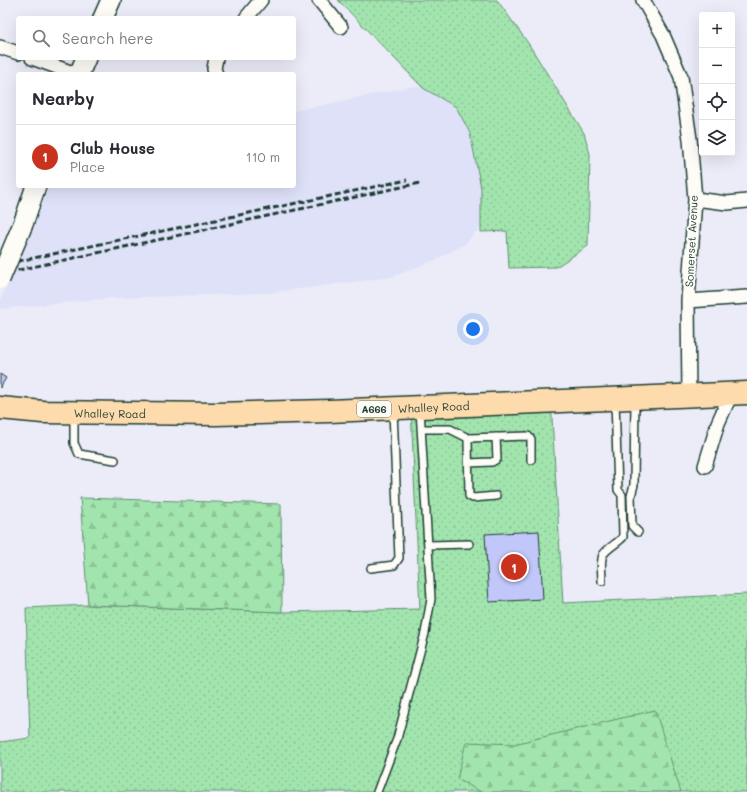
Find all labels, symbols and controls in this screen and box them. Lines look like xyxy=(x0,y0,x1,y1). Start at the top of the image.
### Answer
map controls xyxy=(699,12,735,156)
button: + xyxy=(699,12,735,48)
search box xyxy=(16,16,296,60)
icon: search xyxy=(30,27,52,49)
text: Search here xyxy=(62,28,153,48)
button: − xyxy=(699,48,735,84)
button: locate xyxy=(699,84,735,120)
text: Nearby xyxy=(32,87,94,109)
button: layers xyxy=(699,120,735,156)
text: Club House xyxy=(70,138,155,158)
text: 1 xyxy=(42,148,48,165)
text: 110 m xyxy=(246,148,280,165)
text: Place xyxy=(70,158,105,175)
street label: Somerset Avenue xyxy=(681,194,701,288)
your location xyxy=(463,319,483,339)
street label: Whalley Road xyxy=(397,397,470,416)
road number: A666 xyxy=(357,401,391,417)
street label: Whalley Road xyxy=(74,405,146,421)
pin: 1 xyxy=(501,552,527,582)

